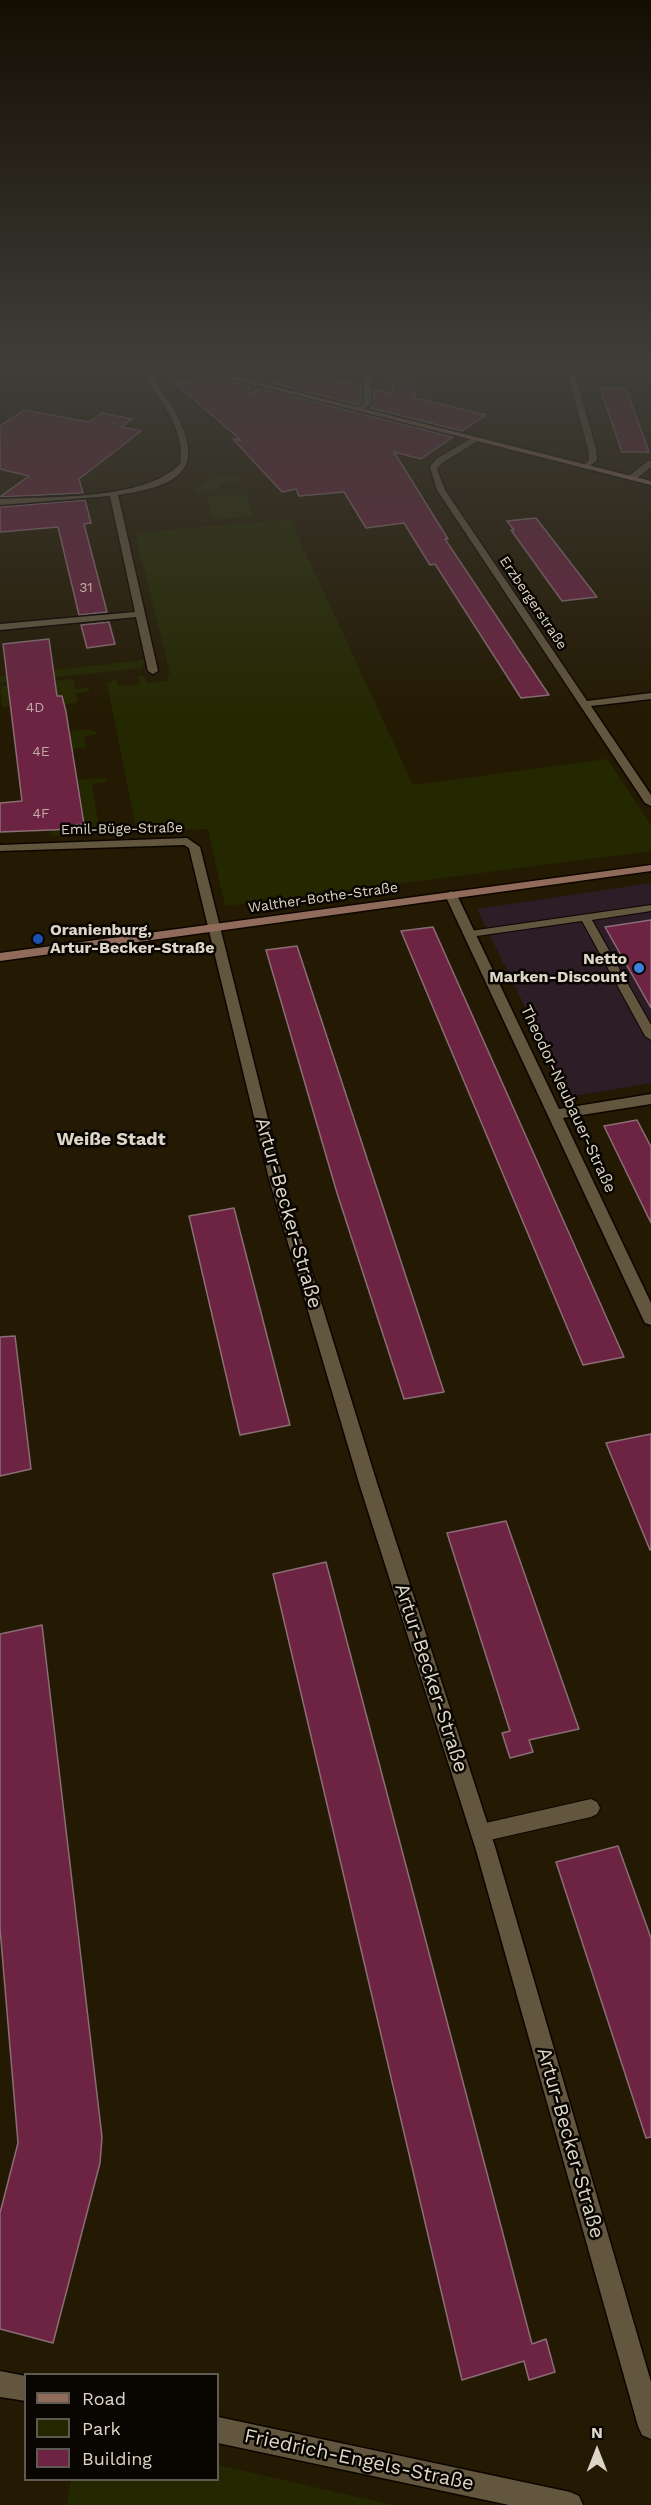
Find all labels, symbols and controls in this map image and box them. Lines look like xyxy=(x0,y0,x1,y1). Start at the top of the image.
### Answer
street label: Erzbergerstraße xyxy=(496,553,570,653)
house number: 31 xyxy=(79,580,93,596)
house number: 4D xyxy=(26,700,44,716)
house number: 4E xyxy=(32,744,50,760)
house number: 4F xyxy=(32,806,50,822)
street label: Emil-Büge-Straße xyxy=(61,820,183,838)
street label: Walther-Bothe-Straße xyxy=(247,879,399,917)
place label: Oranienburg, Artur-Becker-Straße xyxy=(50,920,214,958)
marker: Oranienburg, Artur-Becker-Straße xyxy=(31,932,45,946)
place label: Netto Marken-Discount xyxy=(489,949,627,987)
marker: Netto Marken-Discount xyxy=(632,961,646,975)
street label: Theodor-Neubauer-Straße xyxy=(516,1002,620,1196)
street label: Artur-Becker-Straße xyxy=(249,1115,327,1311)
district label: Weiße Stadt xyxy=(57,1129,165,1151)
street label: Artur-Becker-Straße xyxy=(389,1580,473,1776)
street label: Artur-Becker-Straße xyxy=(531,2045,609,2241)
legend xyxy=(24,2373,219,2481)
text: Road xyxy=(82,2388,126,2409)
text: Park xyxy=(82,2418,121,2439)
north arrow xyxy=(567,2421,627,2481)
text: N xyxy=(591,2423,603,2442)
street label: Friedrich-Engels-Straße xyxy=(242,2424,476,2496)
text: Building xyxy=(82,2448,152,2469)

